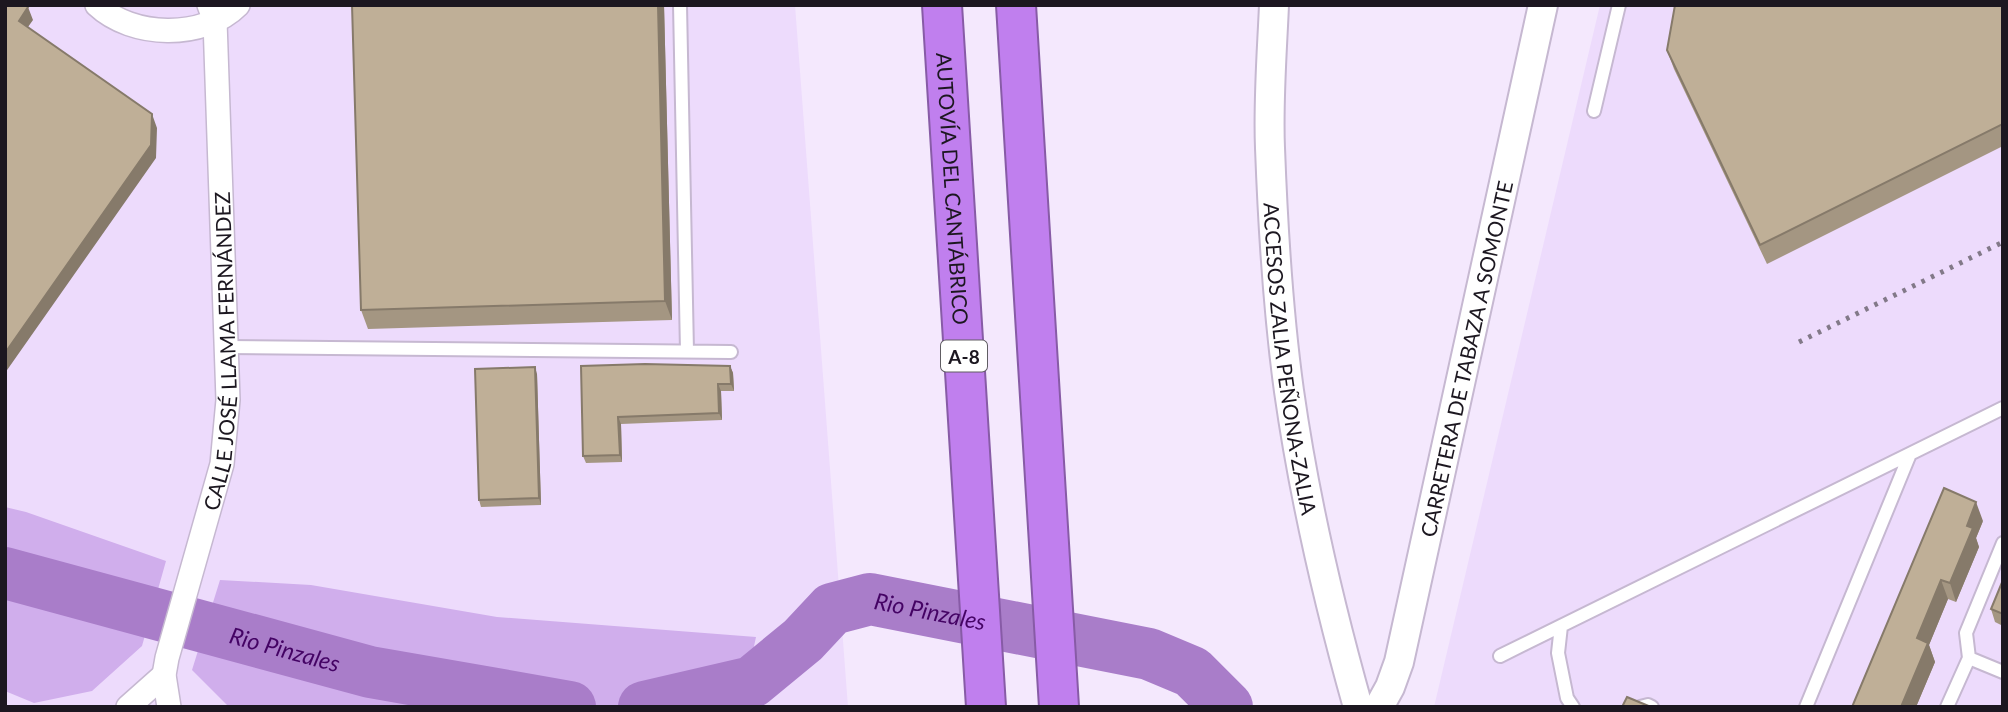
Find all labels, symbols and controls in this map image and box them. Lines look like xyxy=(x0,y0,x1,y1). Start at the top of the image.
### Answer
street label: AUTOVÍA DEL CANTÁBRICO xyxy=(933,52,975,326)
street label: CARRETERA DE TABAZA A SOMONTE xyxy=(1414,178,1517,539)
street label: CALLE JOSÉ LLAMA FERNÁNDEZ xyxy=(197,191,241,513)
street label: ACCESOS ZALIA PEÑONA-ZALIA xyxy=(1260,202,1323,518)
road number: A-8 xyxy=(941,340,987,372)
water label: Rio Pinzales xyxy=(872,586,988,636)
water label: Rio Pinzales xyxy=(227,621,343,677)

